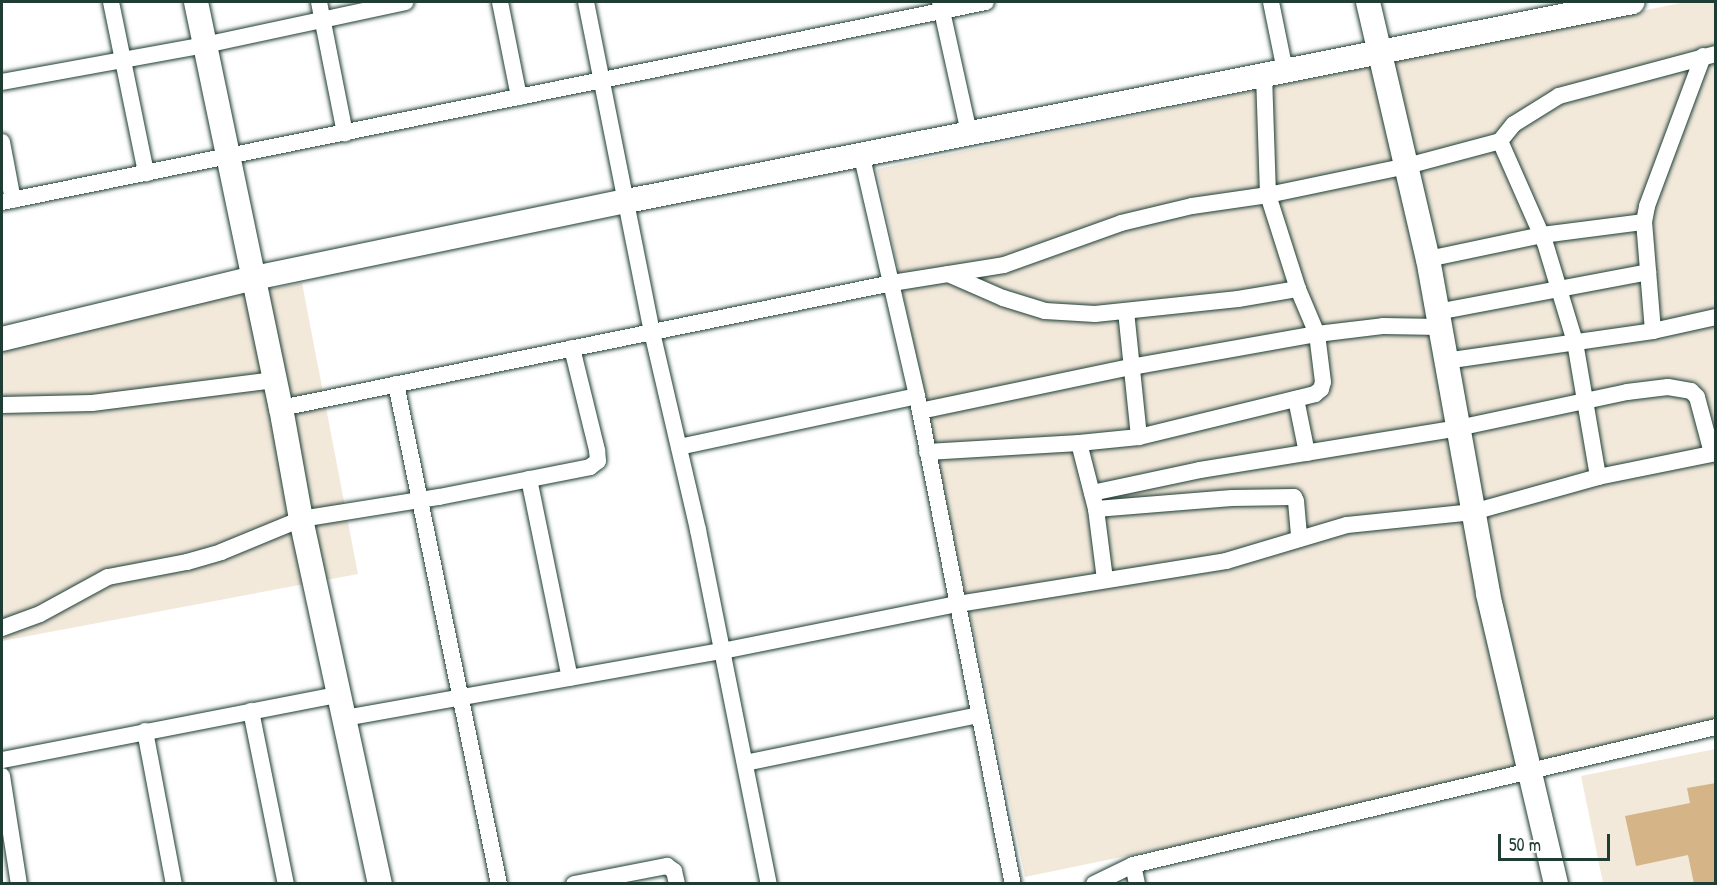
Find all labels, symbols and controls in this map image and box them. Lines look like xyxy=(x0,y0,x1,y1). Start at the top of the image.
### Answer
scale bar xyxy=(1501,822,1614,860)
text: 50 m xyxy=(1509,832,1541,857)

